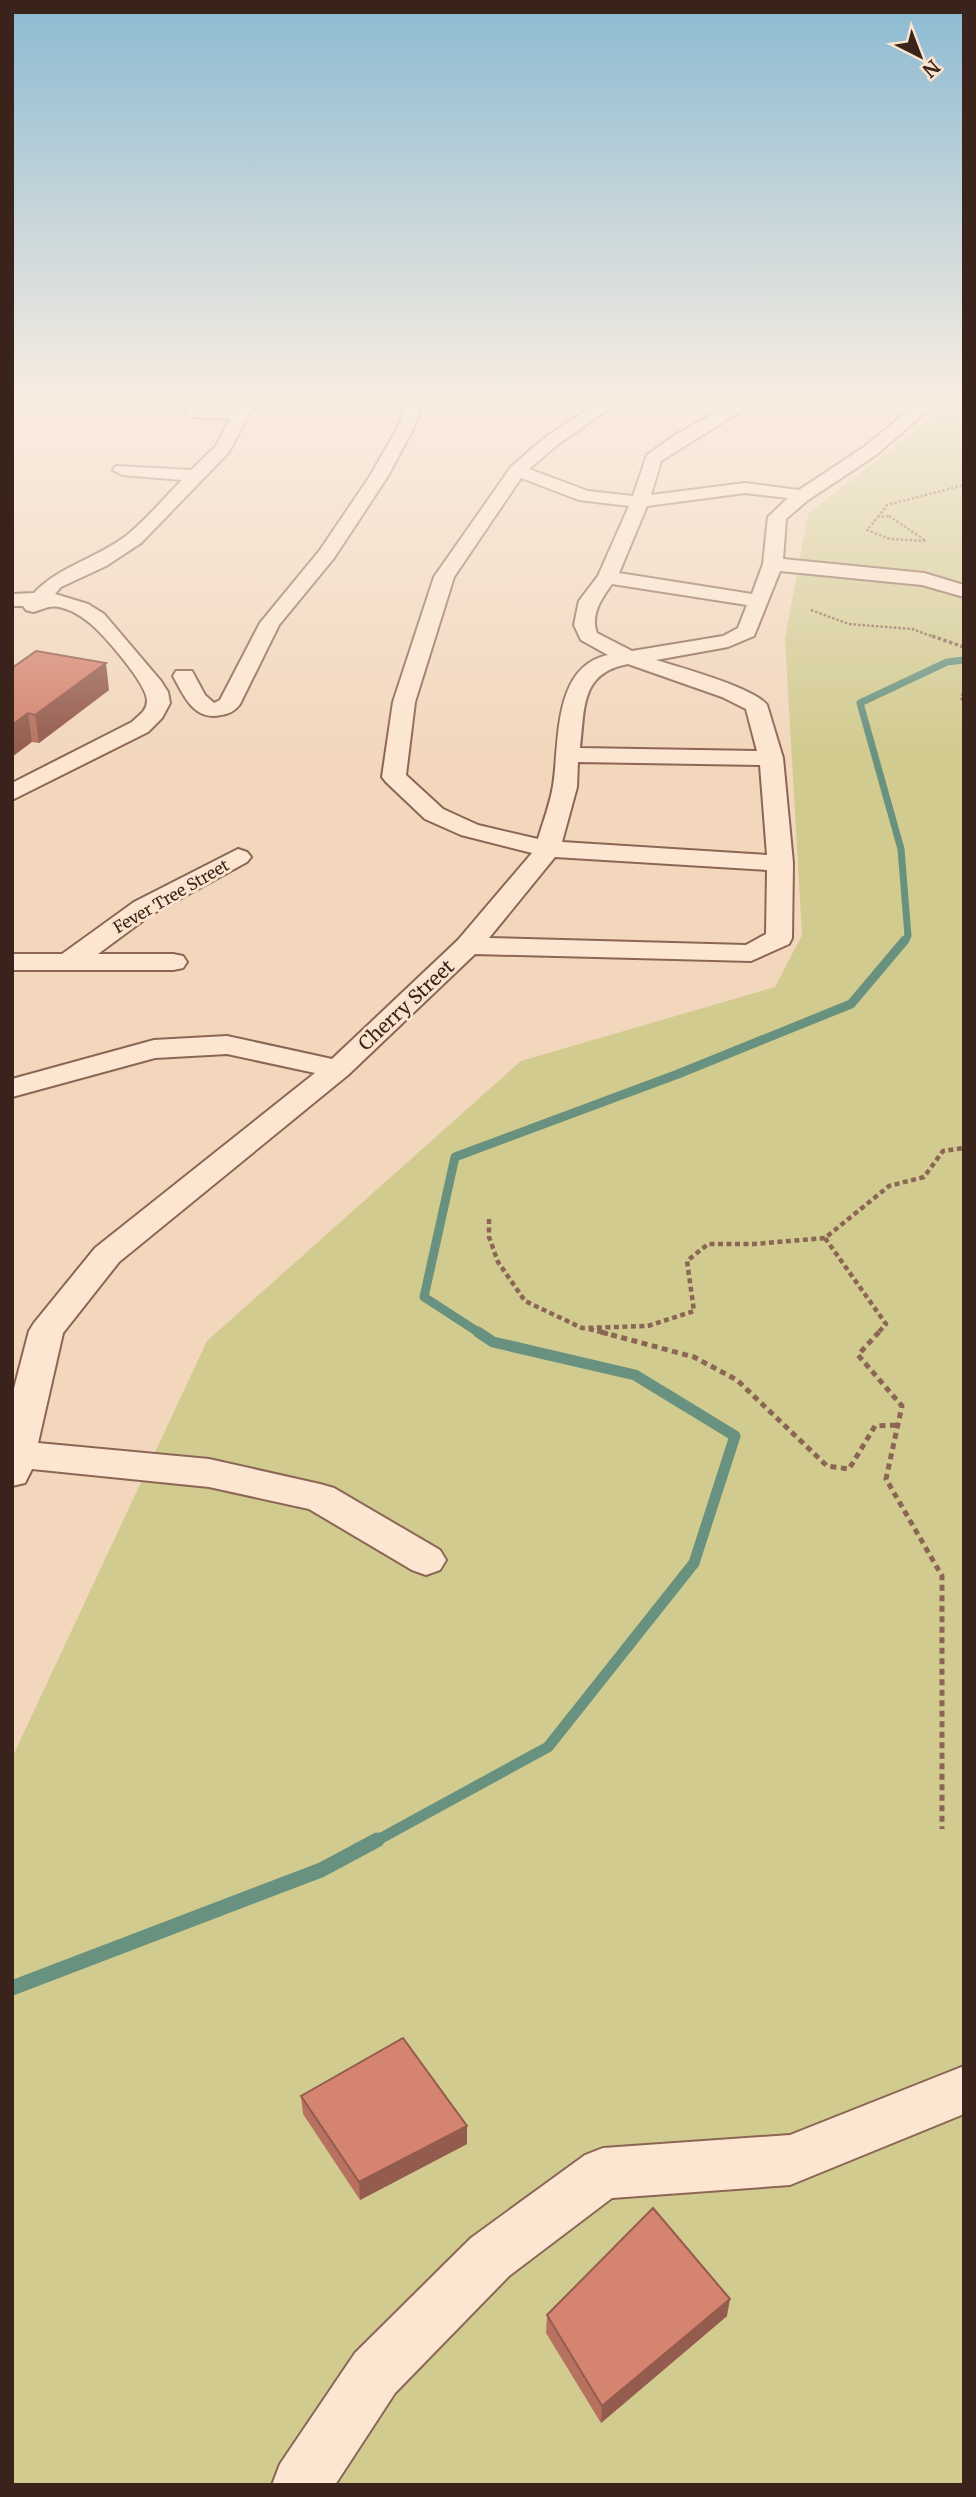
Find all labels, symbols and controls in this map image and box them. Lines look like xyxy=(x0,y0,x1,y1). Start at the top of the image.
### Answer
north arrow xyxy=(885,21,955,91)
text: N xyxy=(918,55,945,83)
street label: Fever Tree Street xyxy=(110,854,233,937)
street label: Cherry Street xyxy=(353,954,459,1055)

